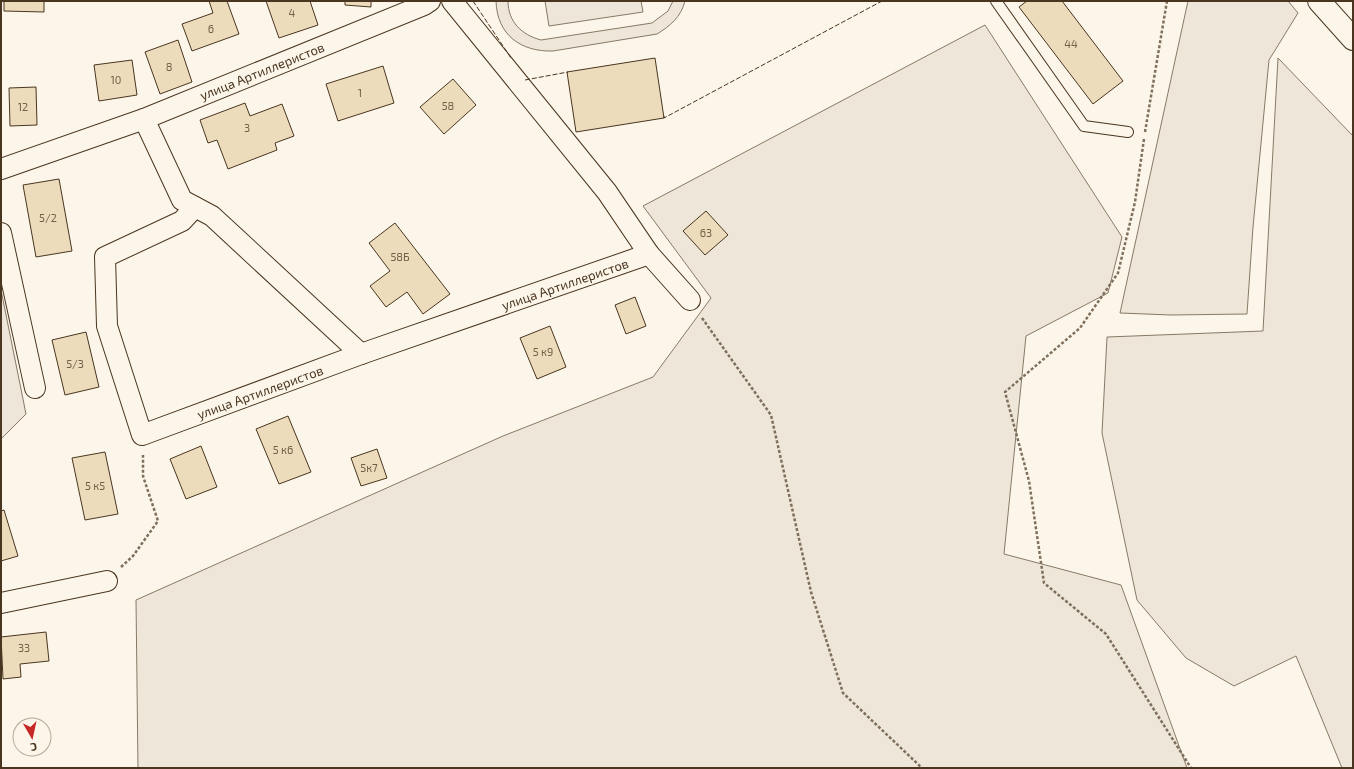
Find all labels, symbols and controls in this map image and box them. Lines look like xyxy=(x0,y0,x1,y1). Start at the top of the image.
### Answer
house number: 4 xyxy=(289,6,296,19)
house number: 6 xyxy=(208,22,214,35)
house number: 44 xyxy=(1064,37,1078,50)
street label: улица Артиллеристов xyxy=(197,39,327,103)
house number: 8 xyxy=(166,60,172,73)
house number: 10 xyxy=(110,73,122,86)
house number: 1 xyxy=(358,86,362,99)
house number: 58 xyxy=(442,99,454,112)
house number: 12 xyxy=(18,100,28,113)
house number: 3 xyxy=(244,121,250,134)
house number: 5/2 xyxy=(39,211,57,224)
house number: 63 xyxy=(700,226,712,239)
house number: 58Б xyxy=(390,250,410,263)
street label: улица Артиллеристов xyxy=(500,255,630,313)
house number: 5 к9 xyxy=(533,345,553,358)
house number: 5/3 xyxy=(66,357,84,370)
street label: улица Артиллеристов xyxy=(195,362,325,422)
house number: 5 к6 xyxy=(273,443,293,456)
house number: 5к7 xyxy=(360,461,378,474)
house number: 5 к5 xyxy=(85,479,105,492)
house number: 33 xyxy=(18,641,30,654)
north arrow xyxy=(12,717,52,757)
text: С xyxy=(29,740,38,754)

